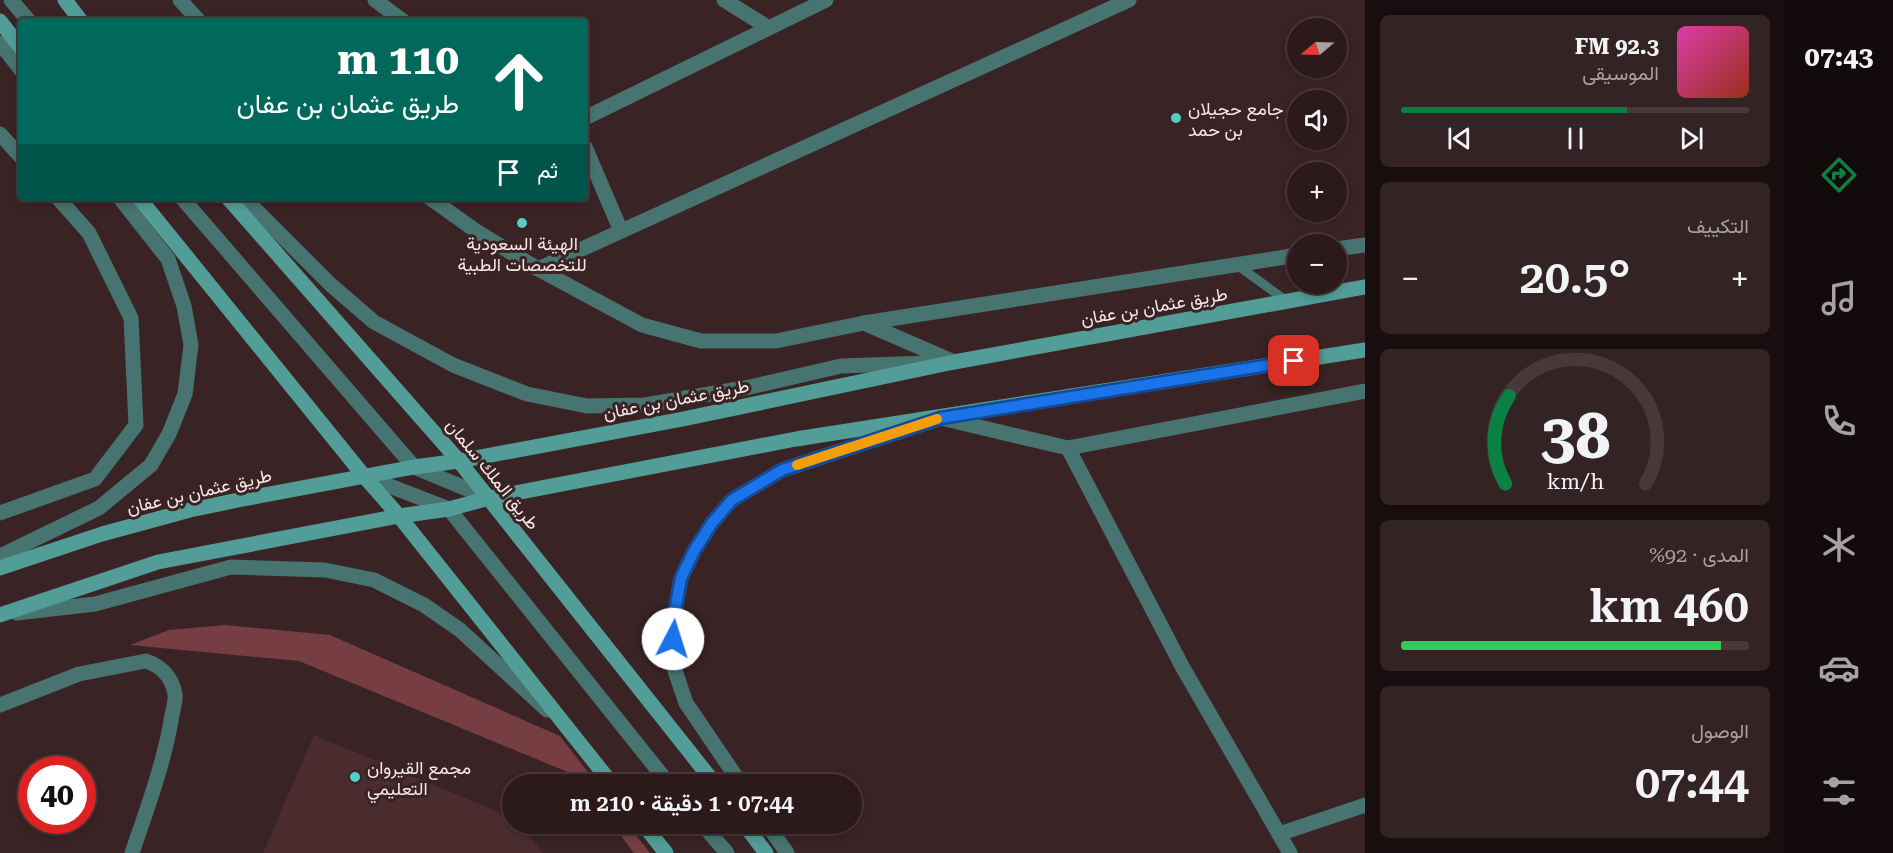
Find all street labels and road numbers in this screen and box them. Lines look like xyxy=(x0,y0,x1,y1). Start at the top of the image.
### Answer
street label: طريق عثمان بن عفان xyxy=(1079,283,1229,330)
street label: طريق عثمان بن عفان xyxy=(601,375,751,424)
street label: طريق الملك سلمان xyxy=(441,414,544,534)
street label: طريق عثمان بن عفان xyxy=(124,464,274,519)

